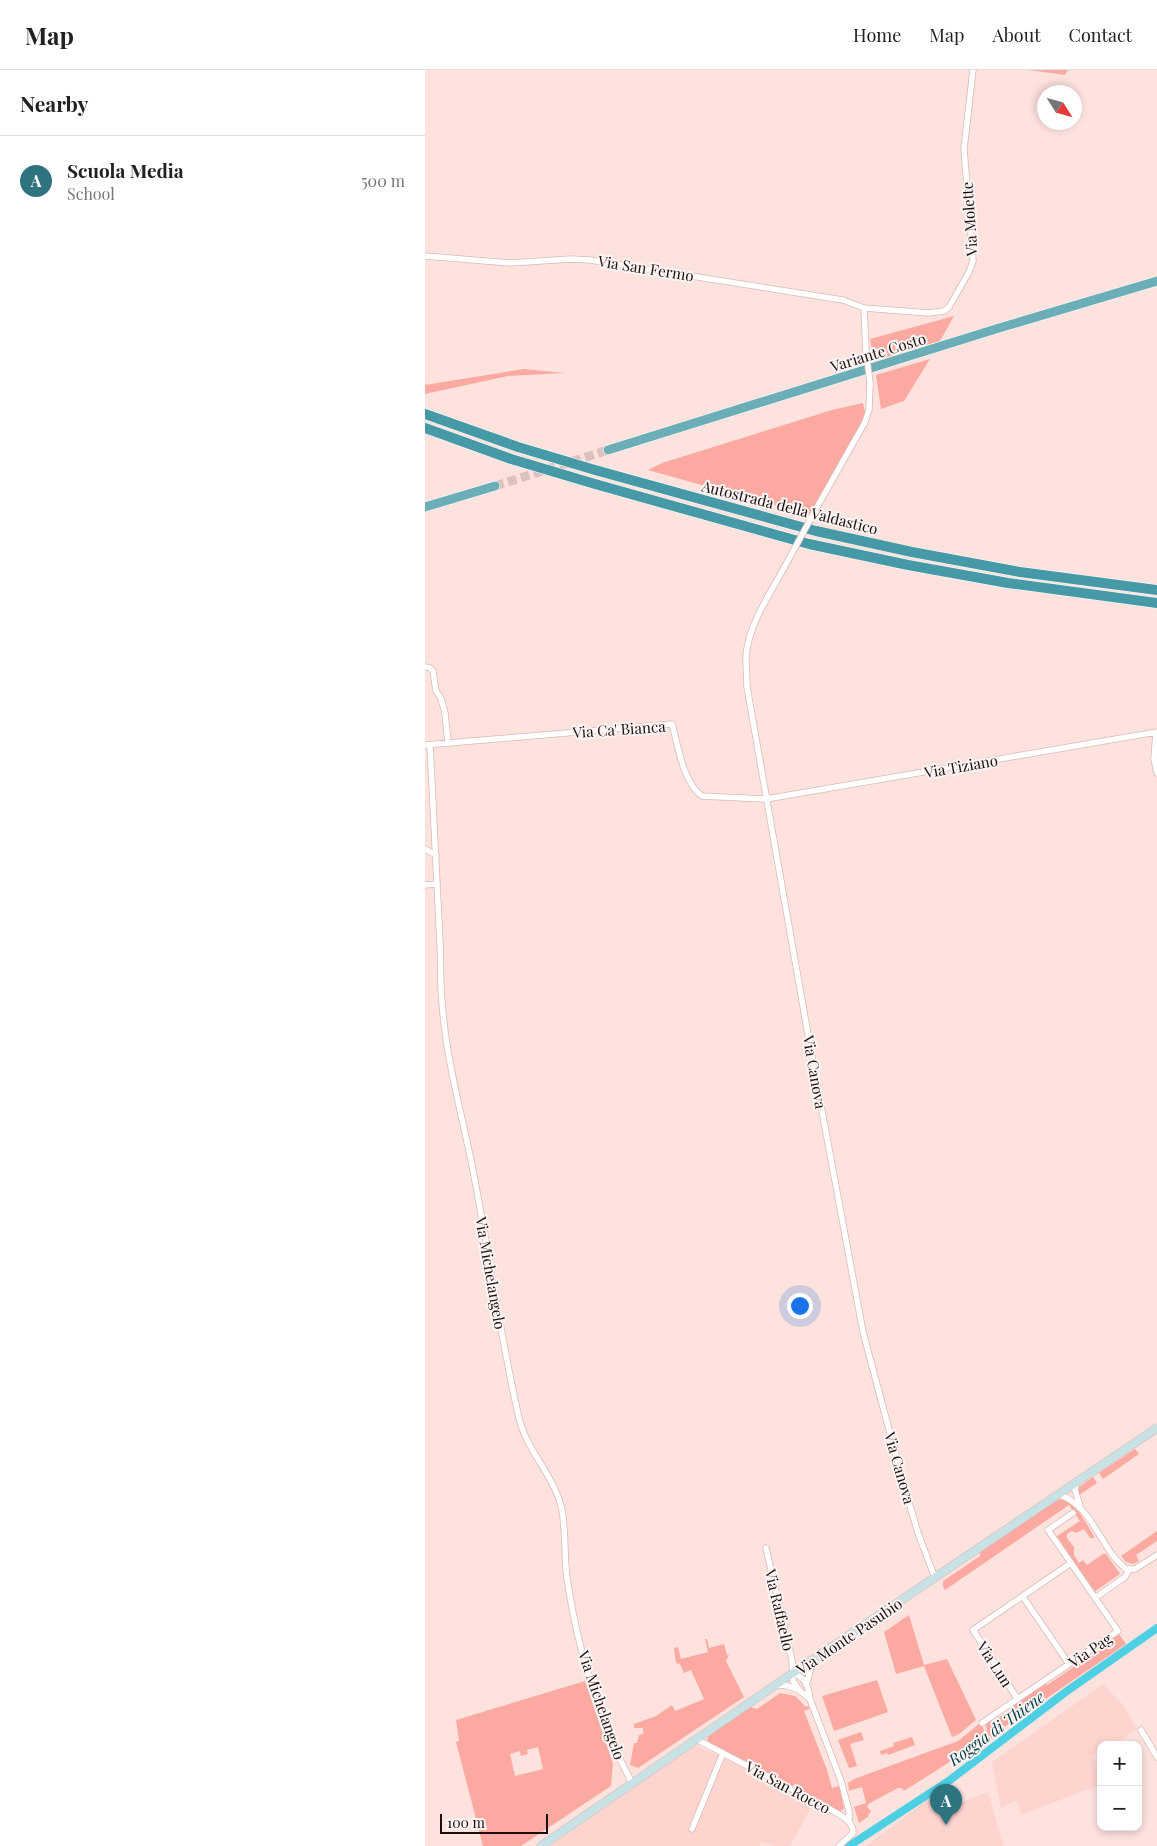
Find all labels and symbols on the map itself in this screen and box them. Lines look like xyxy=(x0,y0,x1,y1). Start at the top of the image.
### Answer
north arrow xyxy=(1037,85,1082,130)
street label: Via Molette xyxy=(956,181,982,258)
street label: Via San Fermo xyxy=(596,250,695,285)
street label: Variante Costo xyxy=(827,328,928,376)
street label: Autostrada della Valdastico xyxy=(699,475,880,539)
street label: Via Ca' Bianca xyxy=(571,716,667,742)
street label: Via Tiziano xyxy=(922,750,999,782)
street label: Via Canova xyxy=(799,1033,831,1111)
street label: Via Michelangelo xyxy=(471,1214,511,1331)
your location xyxy=(787,1293,813,1319)
street label: Via Canova xyxy=(880,1429,920,1507)
street label: Via Raffaello xyxy=(761,1566,799,1653)
street label: Via Monte Pasubio xyxy=(791,1593,906,1679)
street label: Via Pag xyxy=(1063,1628,1116,1672)
street label: Via Lun xyxy=(972,1636,1017,1691)
street label: Via Michelangelo xyxy=(574,1647,630,1762)
water label: Roggia di Thiene xyxy=(943,1686,1048,1771)
street label: Via San Rocco xyxy=(741,1756,834,1818)
pin: A xyxy=(930,1784,962,1825)
scale bar xyxy=(440,1811,547,1834)

